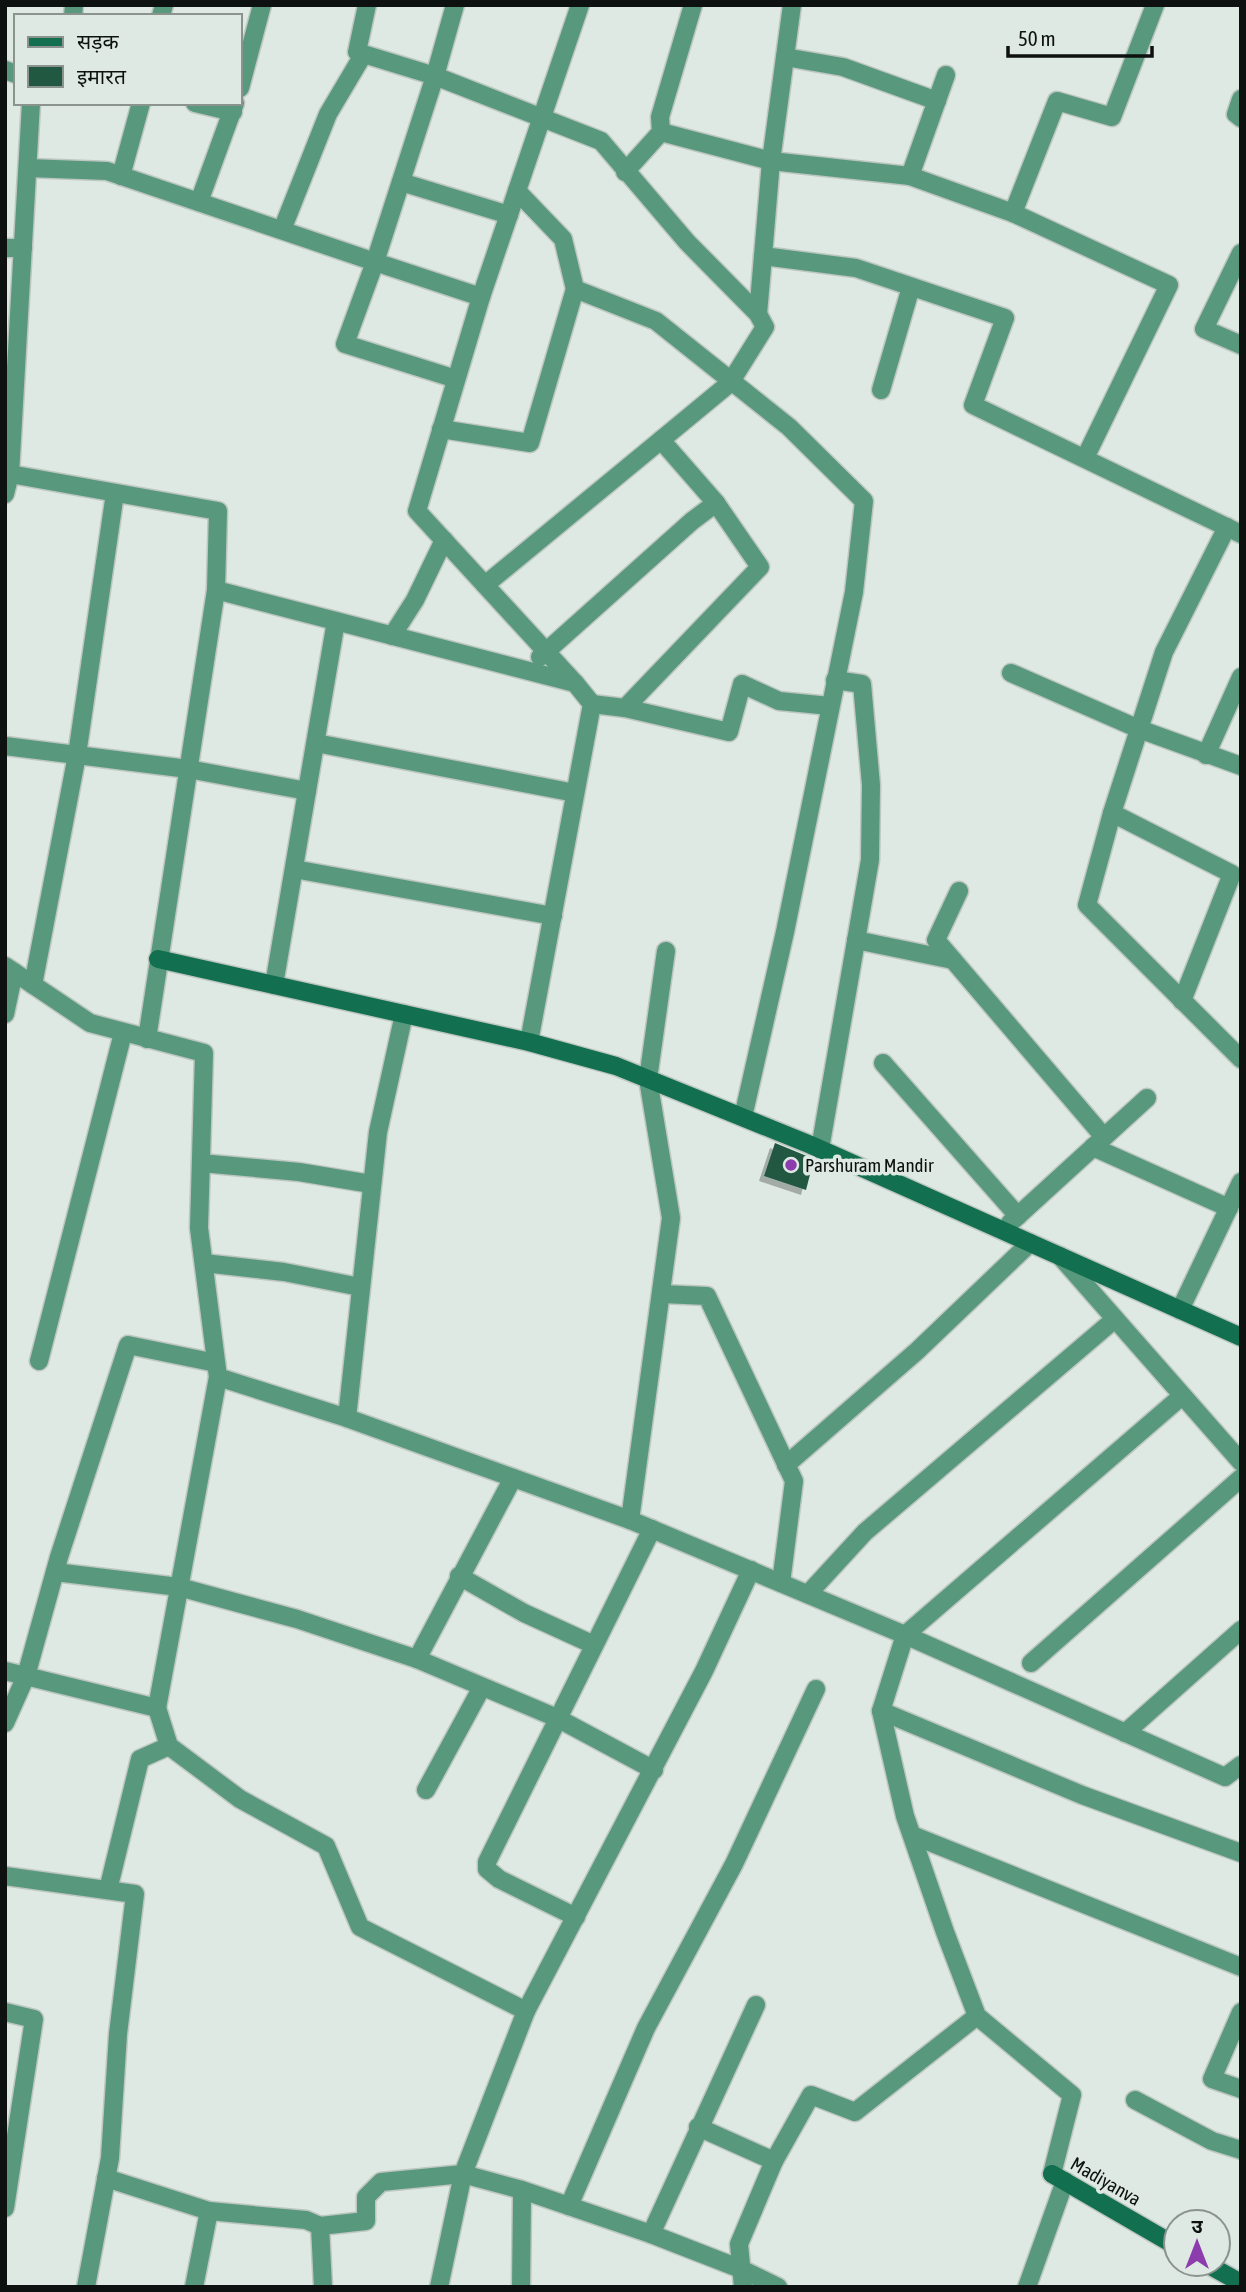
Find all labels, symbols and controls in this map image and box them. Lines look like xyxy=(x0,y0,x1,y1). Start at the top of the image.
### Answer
legend xyxy=(14,14,242,105)
scale bar xyxy=(1008,14,1152,58)
text: 50 m xyxy=(1018,26,1056,50)
text: सड़क xyxy=(77,29,119,53)
text: इमारत xyxy=(77,64,127,88)
place label: Parshuram Mandir xyxy=(805,1154,934,1176)
marker: Parshuram Mandir xyxy=(783,1157,799,1173)
street label: Madiyanva xyxy=(1067,2152,1145,2210)
north arrow xyxy=(1162,2208,1232,2278)
text: उ xyxy=(1191,2215,1203,2237)

